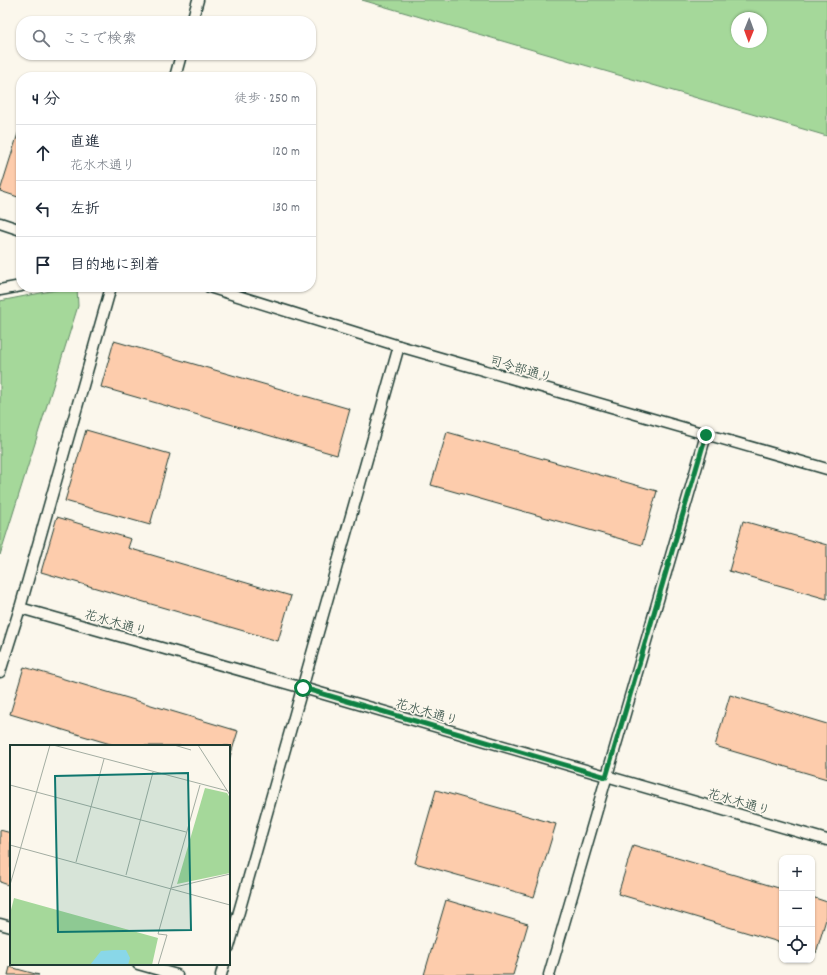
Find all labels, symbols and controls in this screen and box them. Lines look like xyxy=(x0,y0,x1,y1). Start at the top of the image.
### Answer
north arrow xyxy=(731,12,767,48)
search box xyxy=(16,16,316,60)
icon: search xyxy=(30,27,52,49)
text: ここで検索 xyxy=(62,29,137,51)
text: 4 分 xyxy=(32,89,60,113)
text: 徒歩 · 250 m xyxy=(234,90,300,109)
text: 直進 xyxy=(70,132,100,154)
icon: ahead xyxy=(32,142,54,164)
text: 120 m xyxy=(272,143,300,162)
text: 花水木通り xyxy=(70,157,135,176)
icon: left xyxy=(32,198,54,220)
text: 左折 xyxy=(70,199,100,221)
text: 130 m xyxy=(272,199,300,218)
icon: arrive xyxy=(32,254,54,276)
text: 目的地に到着 xyxy=(70,255,160,277)
street label: 司令部通り xyxy=(486,352,554,388)
route end xyxy=(697,426,715,444)
street label: 花水木通り xyxy=(81,606,149,642)
route start xyxy=(294,679,312,697)
street label: 花水木通り xyxy=(392,695,460,731)
inset map xyxy=(10,745,230,965)
street label: 花水木通り xyxy=(704,785,772,821)
map controls xyxy=(779,855,815,963)
button: + xyxy=(779,855,815,891)
button: − xyxy=(779,891,815,927)
button: locate xyxy=(779,927,815,963)

